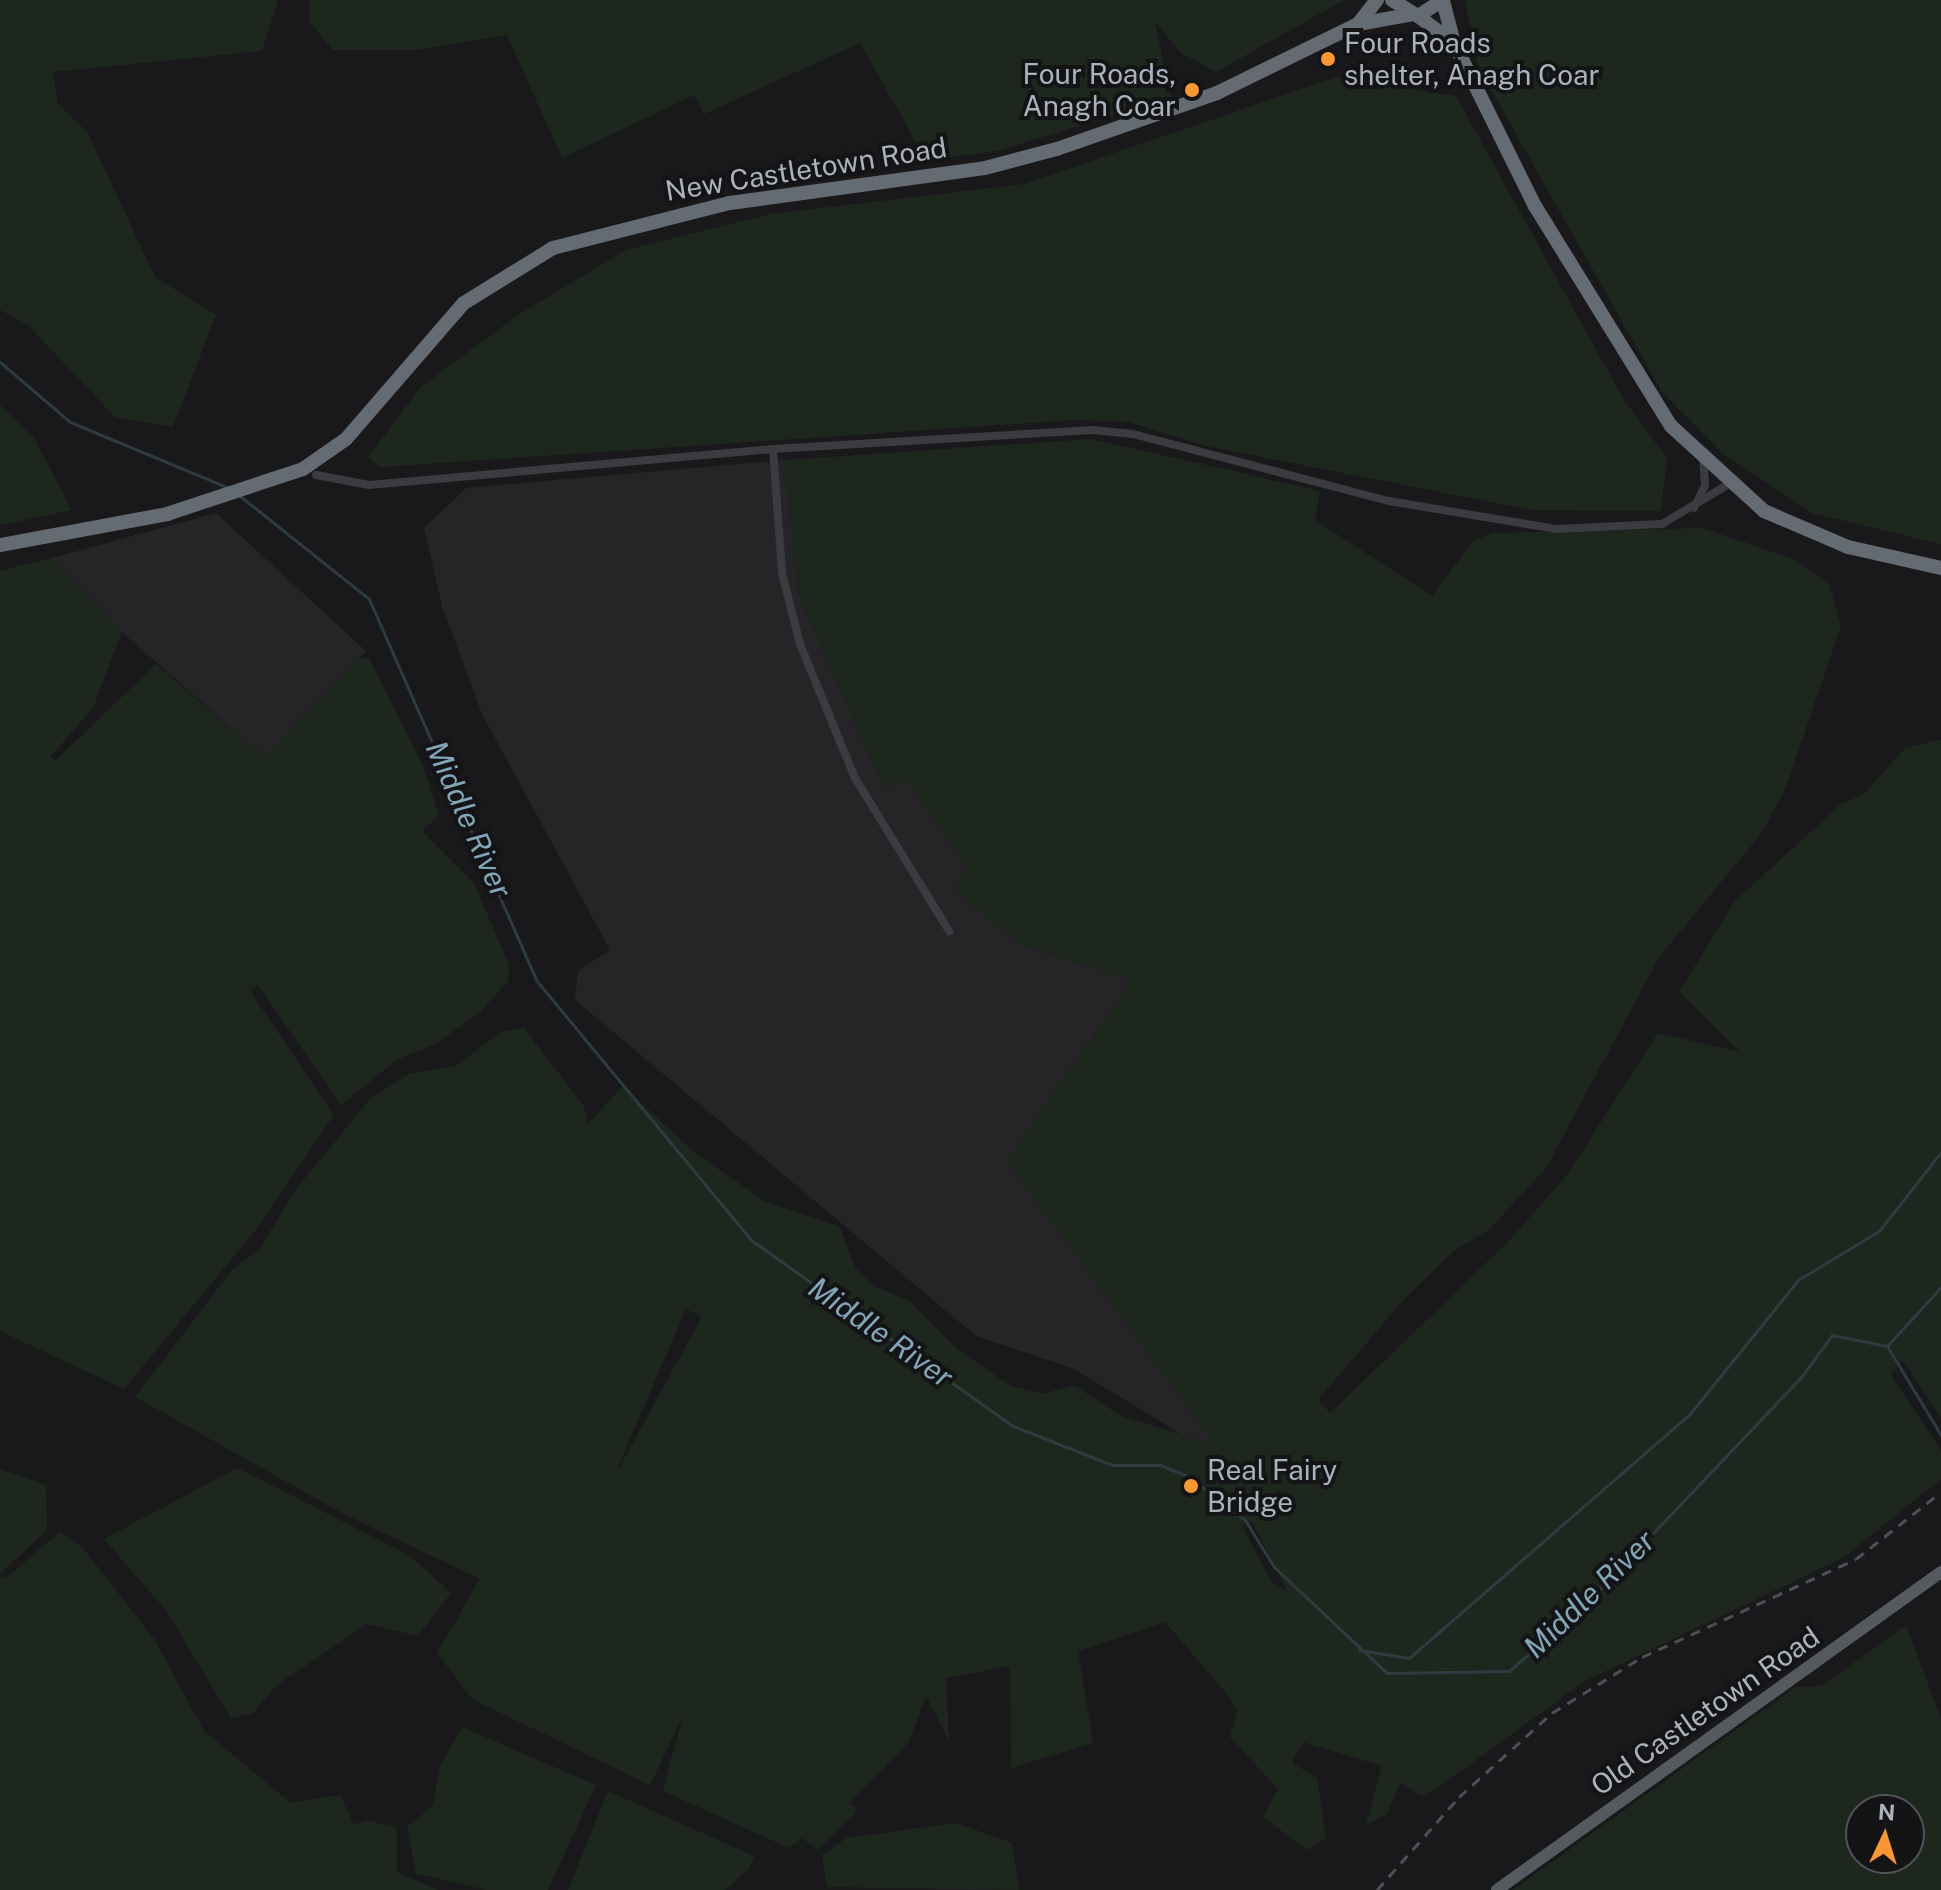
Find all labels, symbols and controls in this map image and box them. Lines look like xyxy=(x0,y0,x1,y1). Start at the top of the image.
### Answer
place label: Four Roads shelter, Anagh Coar xyxy=(1344,26,1600,92)
marker: Four Roads shelter, Anagh Coar xyxy=(1319,50,1337,68)
place label: Four Roads, Anagh Coar xyxy=(1023,57,1176,123)
marker: Four Roads, Anagh Coar xyxy=(1183,81,1201,99)
street label: New Castletown Road xyxy=(663,130,949,208)
water label: Middle River xyxy=(418,735,520,903)
water label: Middle River xyxy=(802,1269,960,1395)
place label: Real Fairy Bridge xyxy=(1207,1453,1337,1519)
marker: Real Fairy Bridge xyxy=(1182,1477,1200,1495)
water label: Middle River xyxy=(1516,1523,1662,1665)
street label: Old Castletown Road xyxy=(1584,1619,1826,1803)
north arrow xyxy=(1845,1794,1925,1874)
text: N xyxy=(1877,1798,1896,1826)

